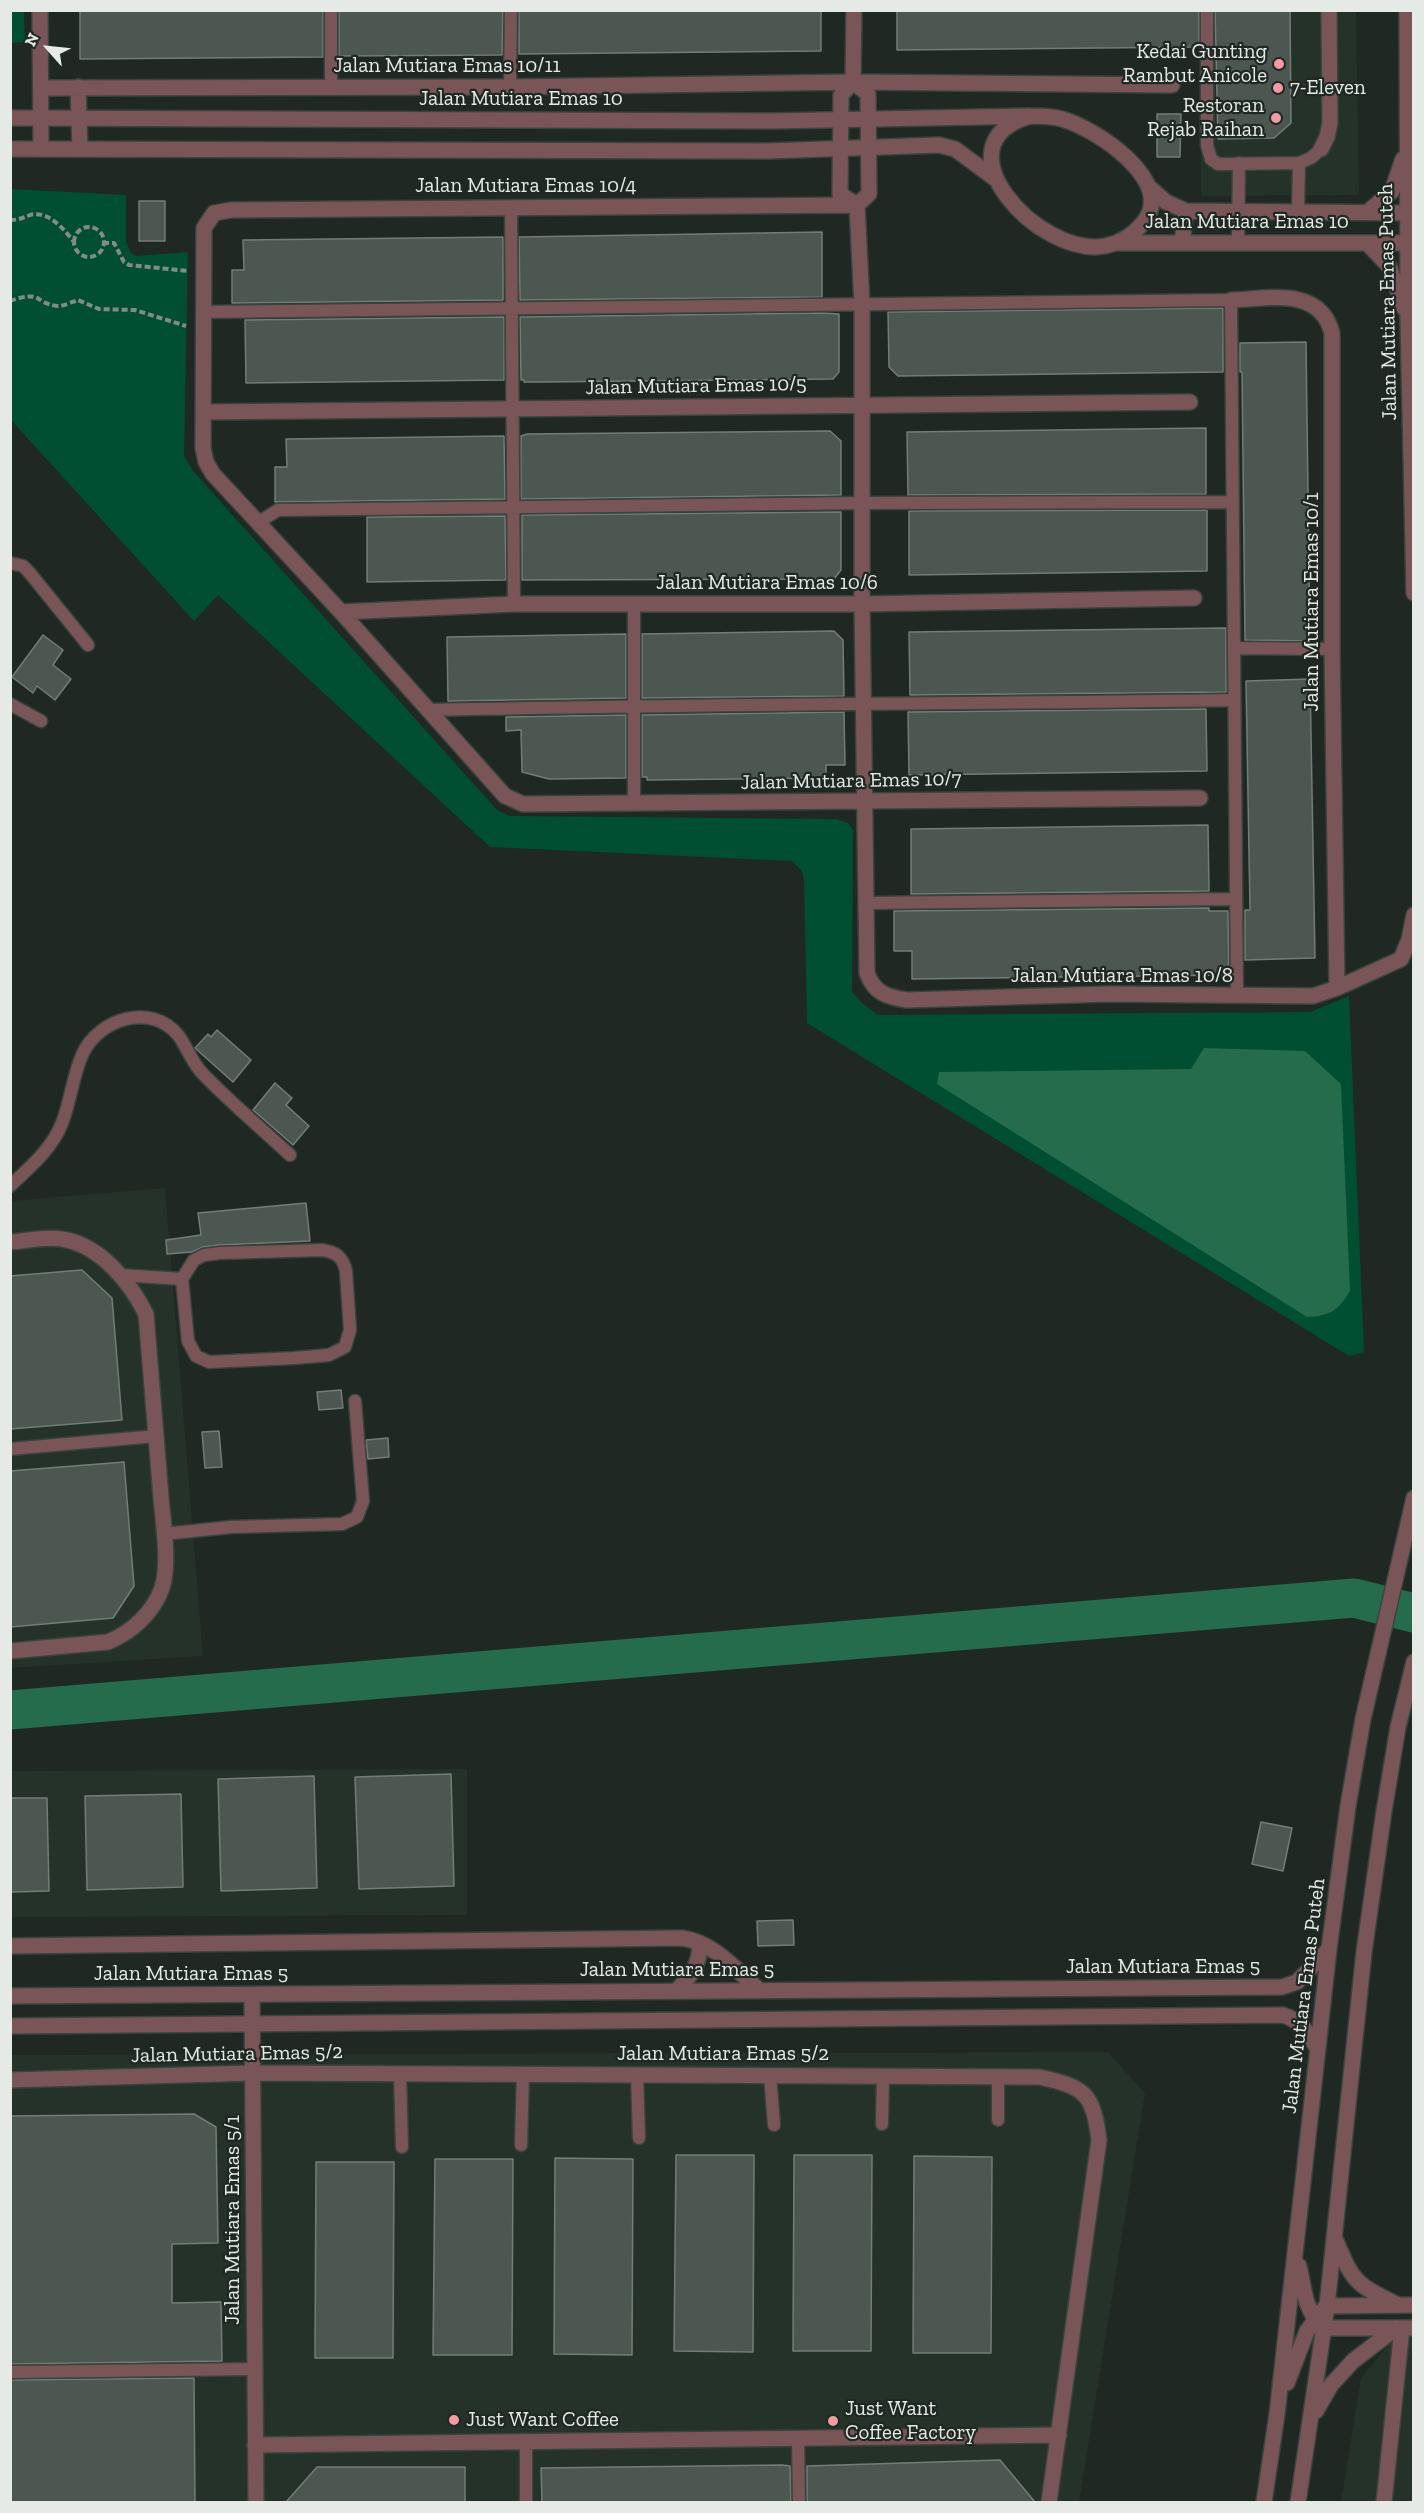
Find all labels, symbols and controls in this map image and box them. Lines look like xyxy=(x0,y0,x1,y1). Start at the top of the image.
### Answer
north arrow xyxy=(18,18,78,78)
text: N xyxy=(20,30,43,49)
place label: Kedai Gunting Rambut Anicole xyxy=(1123,39,1267,89)
street label: Jalan Mutiara Emas 10/11 xyxy=(333,53,561,79)
marker: Kedai Gunting Rambut Anicole xyxy=(1272,57,1286,71)
place label: 7-Eleven xyxy=(1290,75,1366,101)
marker: 7-Eleven xyxy=(1271,81,1285,95)
street label: Jalan Mutiara Emas 10 xyxy=(419,86,623,112)
place label: Restoran Rejab Raihan xyxy=(1147,93,1264,143)
marker: Restoran Rejab Raihan xyxy=(1269,111,1283,125)
street label: Jalan Mutiara Emas 10/4 xyxy=(415,173,637,199)
street label: Jalan Mutiara Emas Puteh xyxy=(1373,183,1403,421)
street label: Jalan Mutiara Emas 10 xyxy=(1145,209,1349,235)
street label: Jalan Mutiara Emas 10/5 xyxy=(585,371,807,401)
street label: Jalan Mutiara Emas 10/1 xyxy=(1299,492,1325,712)
street label: Jalan Mutiara Emas 10/6 xyxy=(656,570,878,596)
street label: Jalan Mutiara Emas 10/7 xyxy=(740,766,962,796)
street label: Jalan Mutiara Emas 10/8 xyxy=(1011,963,1233,989)
street label: Jalan Mutiara Emas Puteh xyxy=(1277,1877,1331,2115)
street label: Jalan Mutiara Emas 5 xyxy=(1066,1954,1260,1980)
street label: Jalan Mutiara Emas 5 xyxy=(580,1957,774,1983)
street label: Jalan Mutiara Emas 5 xyxy=(94,1961,288,1987)
street label: Jalan Mutiara Emas 5/2 xyxy=(131,2040,343,2068)
street label: Jalan Mutiara Emas 5/2 xyxy=(617,2041,829,2067)
street label: Jalan Mutiara Emas 5/1 xyxy=(220,2115,246,2325)
place label: Just Want Coffee Factory xyxy=(845,2396,976,2446)
place label: Just Want Coffee xyxy=(466,2407,619,2433)
marker: Just Want Coffee xyxy=(447,2413,461,2427)
marker: Just Want Coffee Factory xyxy=(826,2414,840,2428)

